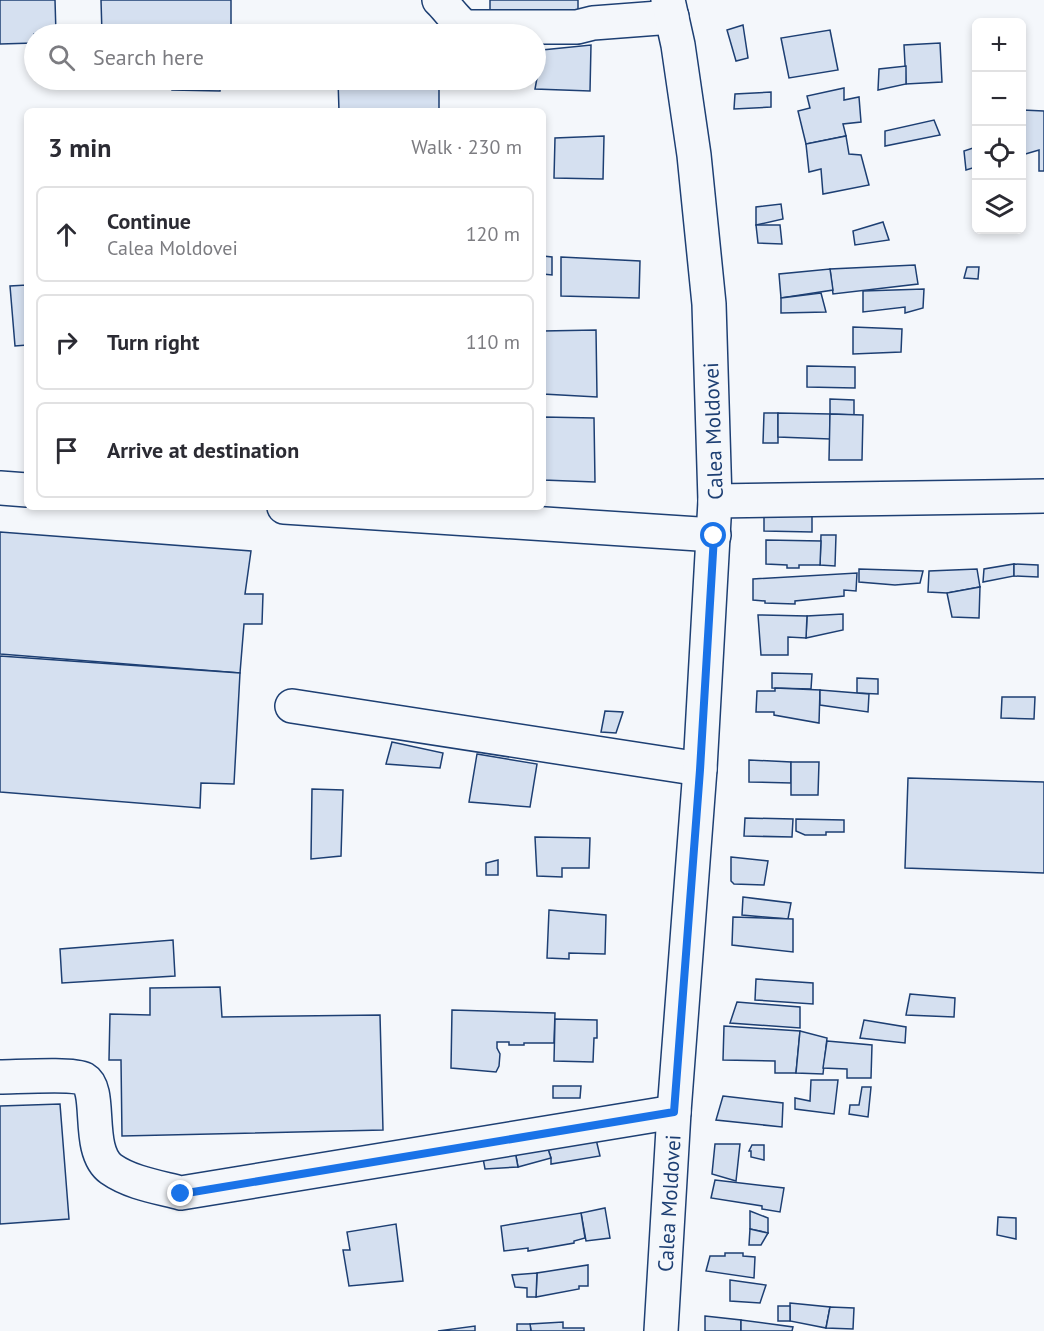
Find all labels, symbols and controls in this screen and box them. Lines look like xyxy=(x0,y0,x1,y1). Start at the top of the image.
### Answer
map controls xyxy=(972,18,1026,234)
button: + xyxy=(972,18,1026,72)
search box xyxy=(24,24,546,90)
icon: search xyxy=(45,41,78,74)
text: Search here xyxy=(93,43,204,71)
button: − xyxy=(972,72,1026,126)
button: locate xyxy=(972,126,1026,180)
text: 3 min xyxy=(48,131,111,164)
text: Walk · 230 m xyxy=(411,134,522,160)
button: layers xyxy=(972,180,1026,234)
text: Continue xyxy=(107,207,191,235)
icon: ahead xyxy=(50,218,83,251)
text: 120 m xyxy=(466,221,520,247)
text: Calea Moldovei xyxy=(107,235,238,261)
icon: right xyxy=(50,326,83,359)
text: Turn right xyxy=(107,328,199,356)
text: 110 m xyxy=(466,329,520,355)
street label: Calea Moldovei xyxy=(697,362,729,500)
icon: arrive xyxy=(50,434,83,467)
text: Arrive at destination xyxy=(107,436,299,464)
route start xyxy=(700,522,726,548)
street label: Calea Moldovei xyxy=(651,1134,686,1273)
route end xyxy=(167,1180,193,1206)

